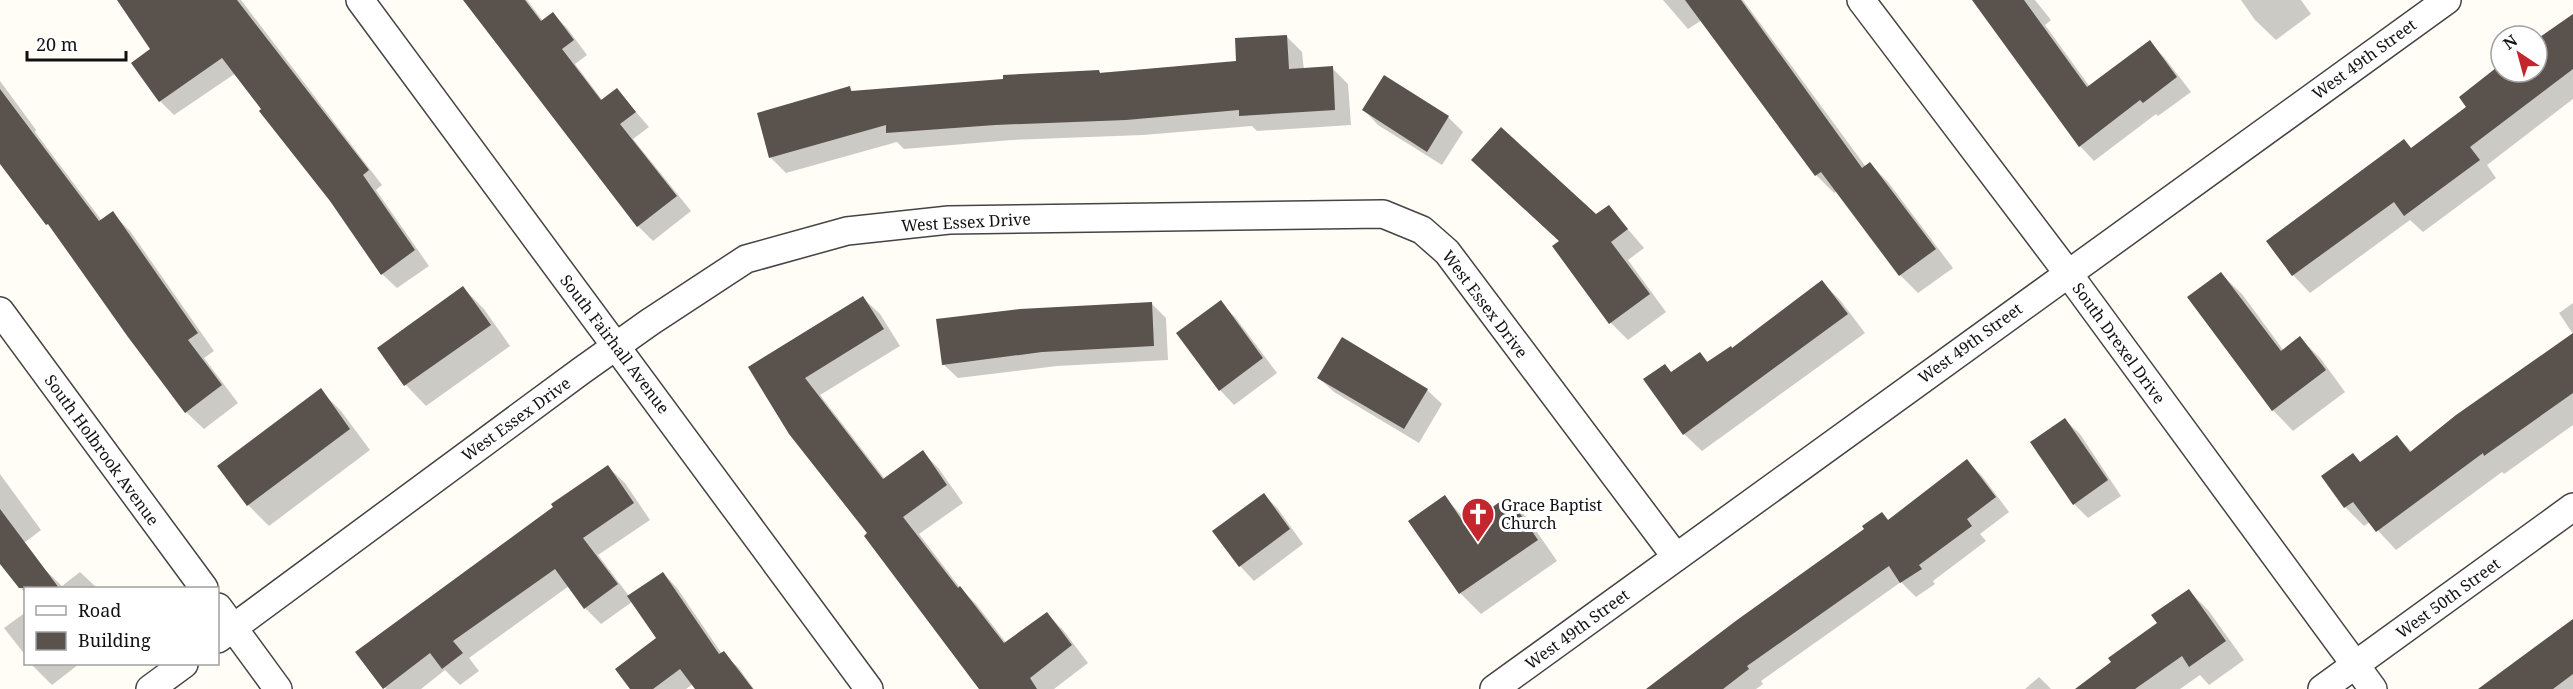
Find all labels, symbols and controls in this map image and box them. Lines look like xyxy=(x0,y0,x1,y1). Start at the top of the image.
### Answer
street label: West 49th Street xyxy=(2307,13,2421,104)
scale bar xyxy=(27,24,126,62)
north arrow xyxy=(2489,24,2549,84)
text: N xyxy=(2499,29,2522,54)
text: 20 m xyxy=(36,32,78,56)
street label: West Essex Drive xyxy=(901,208,1031,236)
street label: West Essex Drive xyxy=(1437,246,1533,362)
street label: South Fairhall Avenue xyxy=(555,270,675,418)
street label: South Drexel Drive xyxy=(2068,278,2170,408)
street label: West 49th Street xyxy=(1913,297,2027,388)
street label: South Holbrook Avenue xyxy=(40,370,164,530)
street label: West Essex Drive xyxy=(457,372,575,466)
place label: Grace Baptist Church xyxy=(1501,494,1603,534)
church icon: Grace Baptist Church xyxy=(1460,496,1496,543)
street label: West 50th Street xyxy=(2391,552,2505,643)
street label: West 49th Street xyxy=(1520,583,1634,674)
legend xyxy=(24,587,219,665)
text: Road xyxy=(78,598,121,622)
text: Building xyxy=(78,628,151,652)

